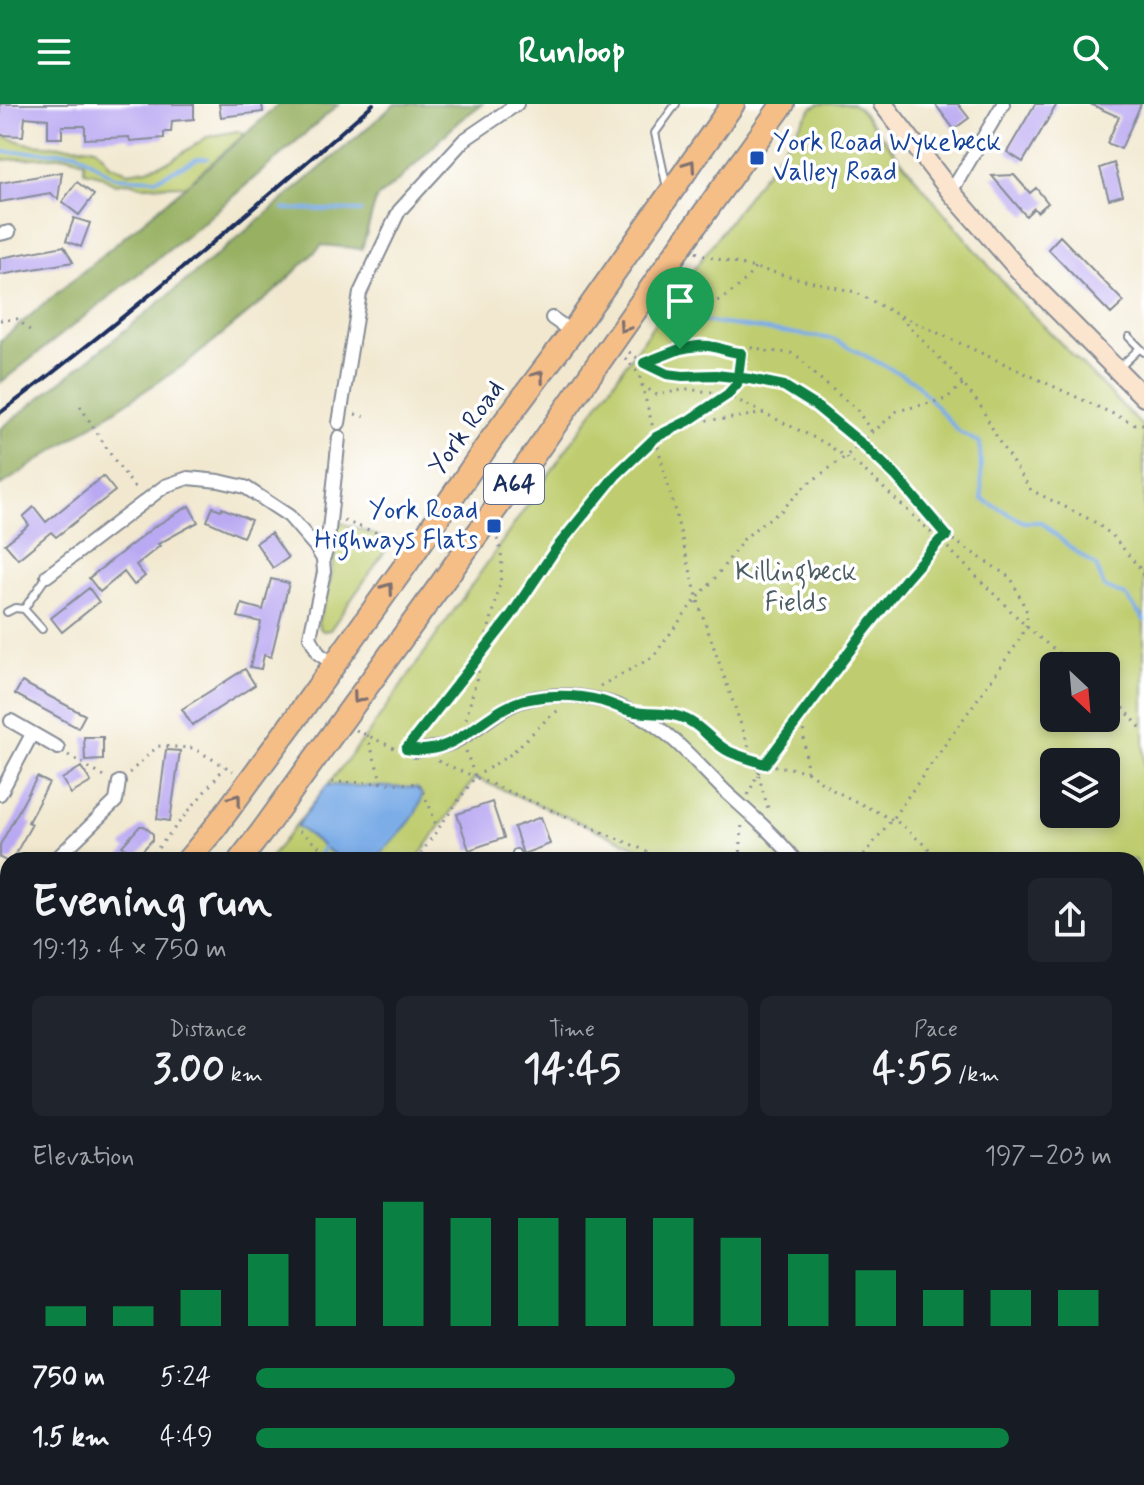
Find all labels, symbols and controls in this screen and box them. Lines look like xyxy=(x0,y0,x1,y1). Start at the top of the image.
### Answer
text: Runloop xyxy=(518,29,626,76)
icon: menu xyxy=(32,30,76,74)
icon: search xyxy=(1068,30,1112,74)
place label: York Road Wykebeck Valley Road xyxy=(773,126,1001,190)
marker: York Road Wykebeck Valley Road xyxy=(748,149,766,167)
one-way arrow xyxy=(680,159,695,173)
pin xyxy=(646,267,714,349)
icon: arrive xyxy=(658,279,702,323)
one-way arrow xyxy=(619,318,634,333)
one-way arrow xyxy=(529,370,544,385)
street label: York Road xyxy=(421,374,513,482)
road number: A64 xyxy=(484,464,544,504)
place label: York Road Highways Flats xyxy=(314,494,478,561)
marker: York Road Highways Flats xyxy=(485,517,503,535)
park label: Killingbeck Fields xyxy=(735,556,857,620)
one-way arrow xyxy=(379,583,393,597)
north arrow xyxy=(1040,652,1120,732)
map controls xyxy=(1040,652,1120,828)
one-way arrow xyxy=(353,689,368,703)
button: layers xyxy=(1040,748,1120,828)
one-way arrow xyxy=(226,793,241,808)
text: Evening run xyxy=(32,874,272,932)
button: share xyxy=(1028,878,1112,962)
text: 19:13 · 4 × 750 m xyxy=(32,933,227,967)
text: Distance xyxy=(169,1016,247,1044)
text: Time xyxy=(549,1016,595,1044)
text: Pace xyxy=(914,1016,958,1044)
text: 3.00 xyxy=(153,1044,225,1096)
text: 14:45 xyxy=(523,1044,621,1096)
text: 4:55 xyxy=(873,1044,952,1096)
text: km xyxy=(225,1061,263,1089)
text: /km xyxy=(952,1061,999,1089)
text: Elevation xyxy=(32,1140,134,1174)
text: 197–203 m xyxy=(984,1140,1112,1174)
text: 750 m xyxy=(32,1361,105,1395)
text: 5:24 xyxy=(160,1361,211,1395)
text: 1.5 km xyxy=(32,1421,110,1455)
text: 4:49 xyxy=(160,1421,213,1455)

